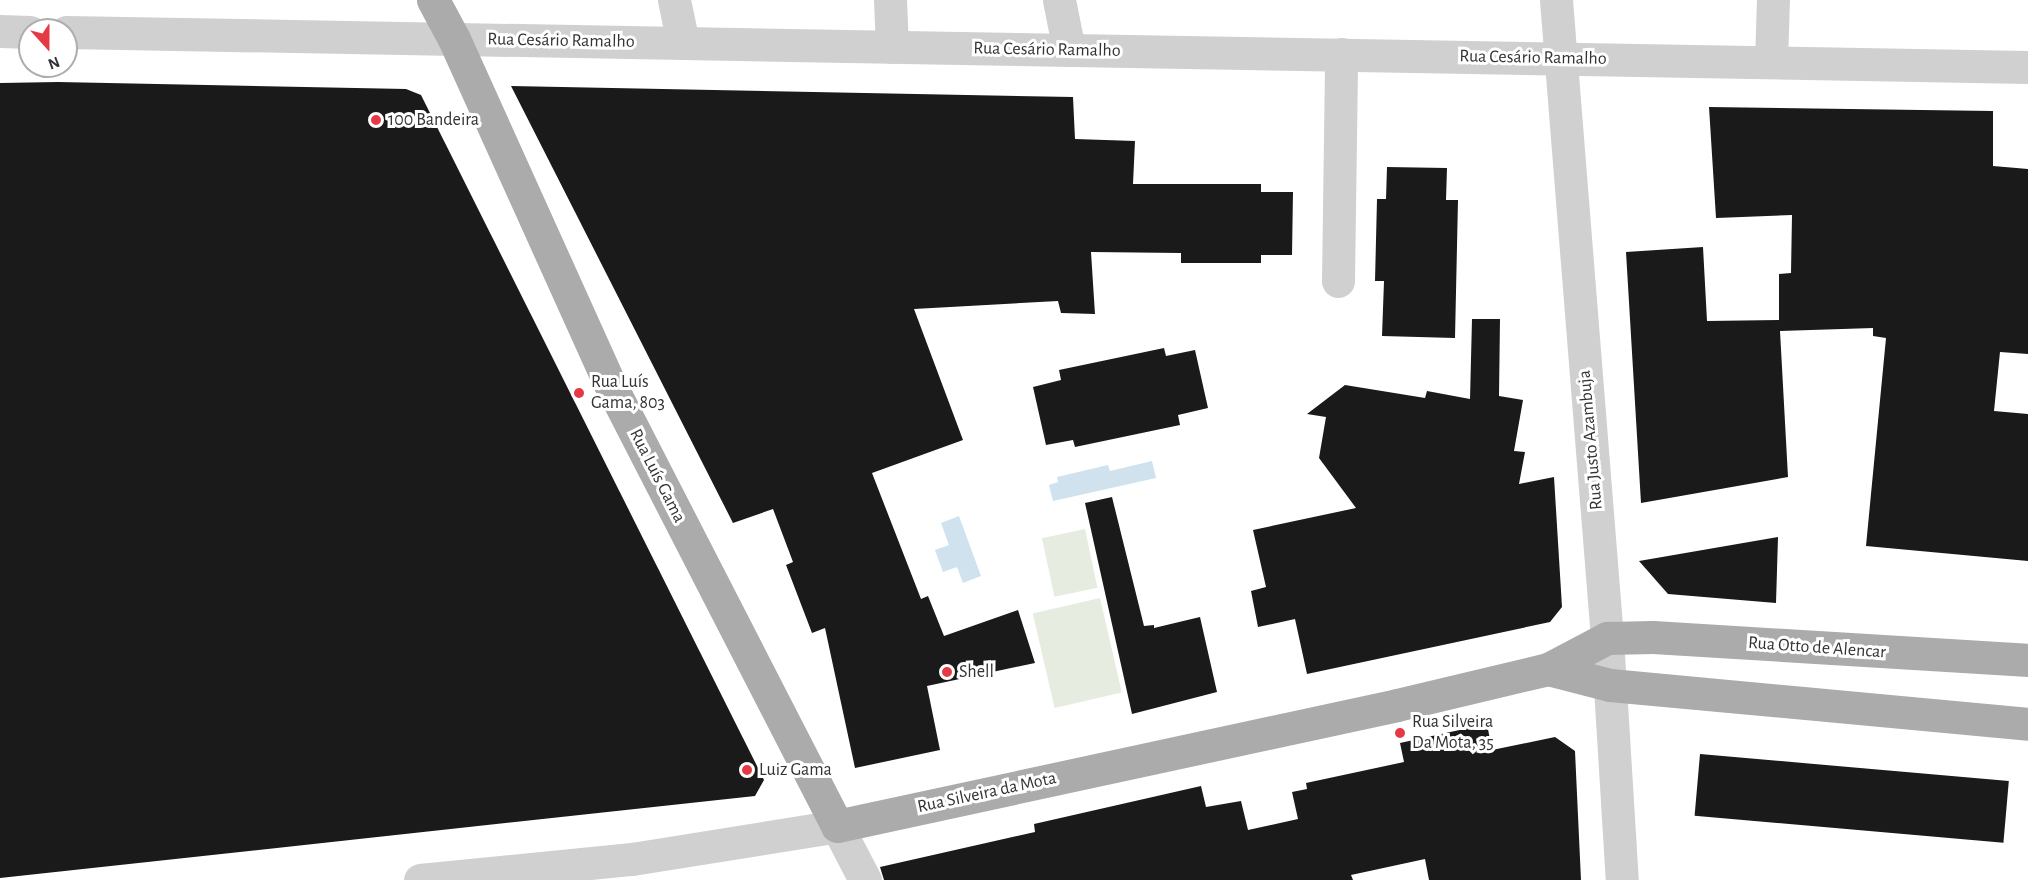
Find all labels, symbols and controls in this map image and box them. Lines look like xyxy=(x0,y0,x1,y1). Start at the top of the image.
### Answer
north arrow xyxy=(18,18,78,78)
street label: Rua Cesário Ramalho xyxy=(487,29,635,53)
street label: Rua Cesário Ramalho xyxy=(973,38,1121,62)
street label: Rua Cesário Ramalho xyxy=(1459,46,1607,70)
text: N xyxy=(46,53,62,72)
place label: 100 Bandeira xyxy=(388,109,479,131)
marker: 100 Bandeira xyxy=(369,113,383,127)
street label: Rua Justo Azambuja xyxy=(1574,369,1608,511)
place label: Rua Luís Gama, 803 xyxy=(591,372,665,415)
marker: Rua Luís Gama, 803 xyxy=(572,386,586,400)
street label: Rua Luís Gama xyxy=(624,426,690,526)
street label: Rua Otto de Alencar xyxy=(1747,632,1887,664)
place label: Shell xyxy=(959,661,994,683)
marker: Shell xyxy=(940,665,954,679)
place label: Rua Silveira Da Mota, 35 xyxy=(1412,712,1494,754)
marker: Rua Silveira Da Mota, 35 xyxy=(1393,726,1407,740)
place label: Luiz Gama xyxy=(759,759,832,781)
marker: Luiz Gama xyxy=(740,763,754,777)
street label: Rua Silveira da Mota xyxy=(915,768,1059,818)

